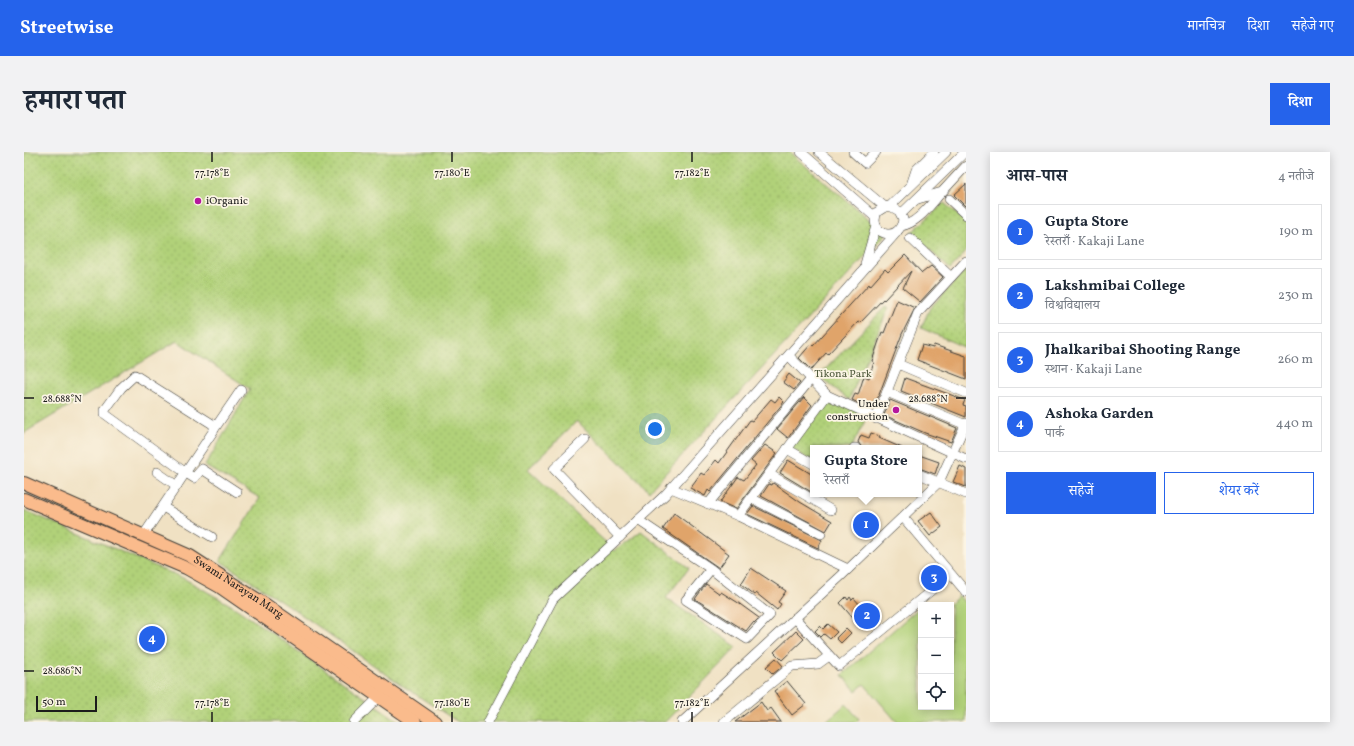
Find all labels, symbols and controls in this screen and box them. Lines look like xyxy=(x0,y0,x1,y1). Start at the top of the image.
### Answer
text: Streetwise xyxy=(20,15,113,41)
text: मानचित्र xyxy=(1187,17,1225,36)
text: दिशा xyxy=(1247,17,1269,36)
text: सहेजे गए xyxy=(1291,17,1334,36)
text: हमारा पता xyxy=(24,82,125,121)
button: दिशा xyxy=(1270,83,1330,125)
text: आस-पास xyxy=(1006,165,1067,188)
text: 77.178°E xyxy=(195,166,229,180)
text: 77.180°E xyxy=(434,166,470,180)
text: 77.182°E xyxy=(675,166,709,180)
text: 4 नतीजे xyxy=(1278,168,1314,186)
place label: iOrganic xyxy=(206,194,248,209)
marker: iOrganic xyxy=(193,196,203,206)
text: Gupta Store xyxy=(1045,212,1128,233)
text: 1 xyxy=(1017,223,1023,241)
text: 190 m xyxy=(1279,223,1313,241)
text: रेस्तराँ · Kakaji Lane xyxy=(1045,233,1144,251)
text: Lakshmibai College xyxy=(1045,276,1185,297)
text: 2 xyxy=(1017,287,1023,305)
text: 230 m xyxy=(1278,287,1313,305)
text: विश्वविद्यालय xyxy=(1045,297,1100,315)
text: Jhalkaribai Shooting Range xyxy=(1045,340,1240,361)
text: 3 xyxy=(1017,351,1023,369)
text: 260 m xyxy=(1278,351,1313,369)
text: स्थान · Kakaji Lane xyxy=(1045,361,1142,379)
park label: Tikona Park xyxy=(814,367,872,382)
text: 28.688°N xyxy=(42,392,82,406)
text: 28.688°N xyxy=(908,392,948,406)
place label: Under construction xyxy=(827,397,888,425)
text: Ashoka Garden xyxy=(1045,404,1154,425)
marker: Under construction xyxy=(891,405,901,415)
text: 4 xyxy=(1016,415,1024,433)
text: 440 m xyxy=(1276,415,1313,433)
your location xyxy=(645,419,665,439)
text: पार्क xyxy=(1045,425,1064,443)
popup xyxy=(810,445,922,497)
text: Gupta Store xyxy=(824,451,908,472)
text: रेस्तराँ xyxy=(824,472,849,490)
button: सहेजें xyxy=(1006,472,1156,514)
button: शेयर करें xyxy=(1164,472,1314,514)
pin: 1 xyxy=(853,510,879,540)
street label: Swami Narayan Marg xyxy=(190,553,287,623)
pin: 3 xyxy=(921,563,947,593)
pin: 2 xyxy=(854,601,880,631)
map controls xyxy=(918,602,954,710)
button: + xyxy=(918,602,954,638)
pin: 4 xyxy=(139,624,165,654)
button: − xyxy=(918,638,954,674)
text: 28.686°N xyxy=(42,664,82,678)
button: locate xyxy=(918,674,954,710)
scale bar xyxy=(36,694,97,713)
text: 50 m xyxy=(42,695,66,710)
text: 77.178°E xyxy=(195,696,229,710)
text: 77.180°E xyxy=(434,696,470,710)
text: 77.182°E xyxy=(675,696,709,710)

